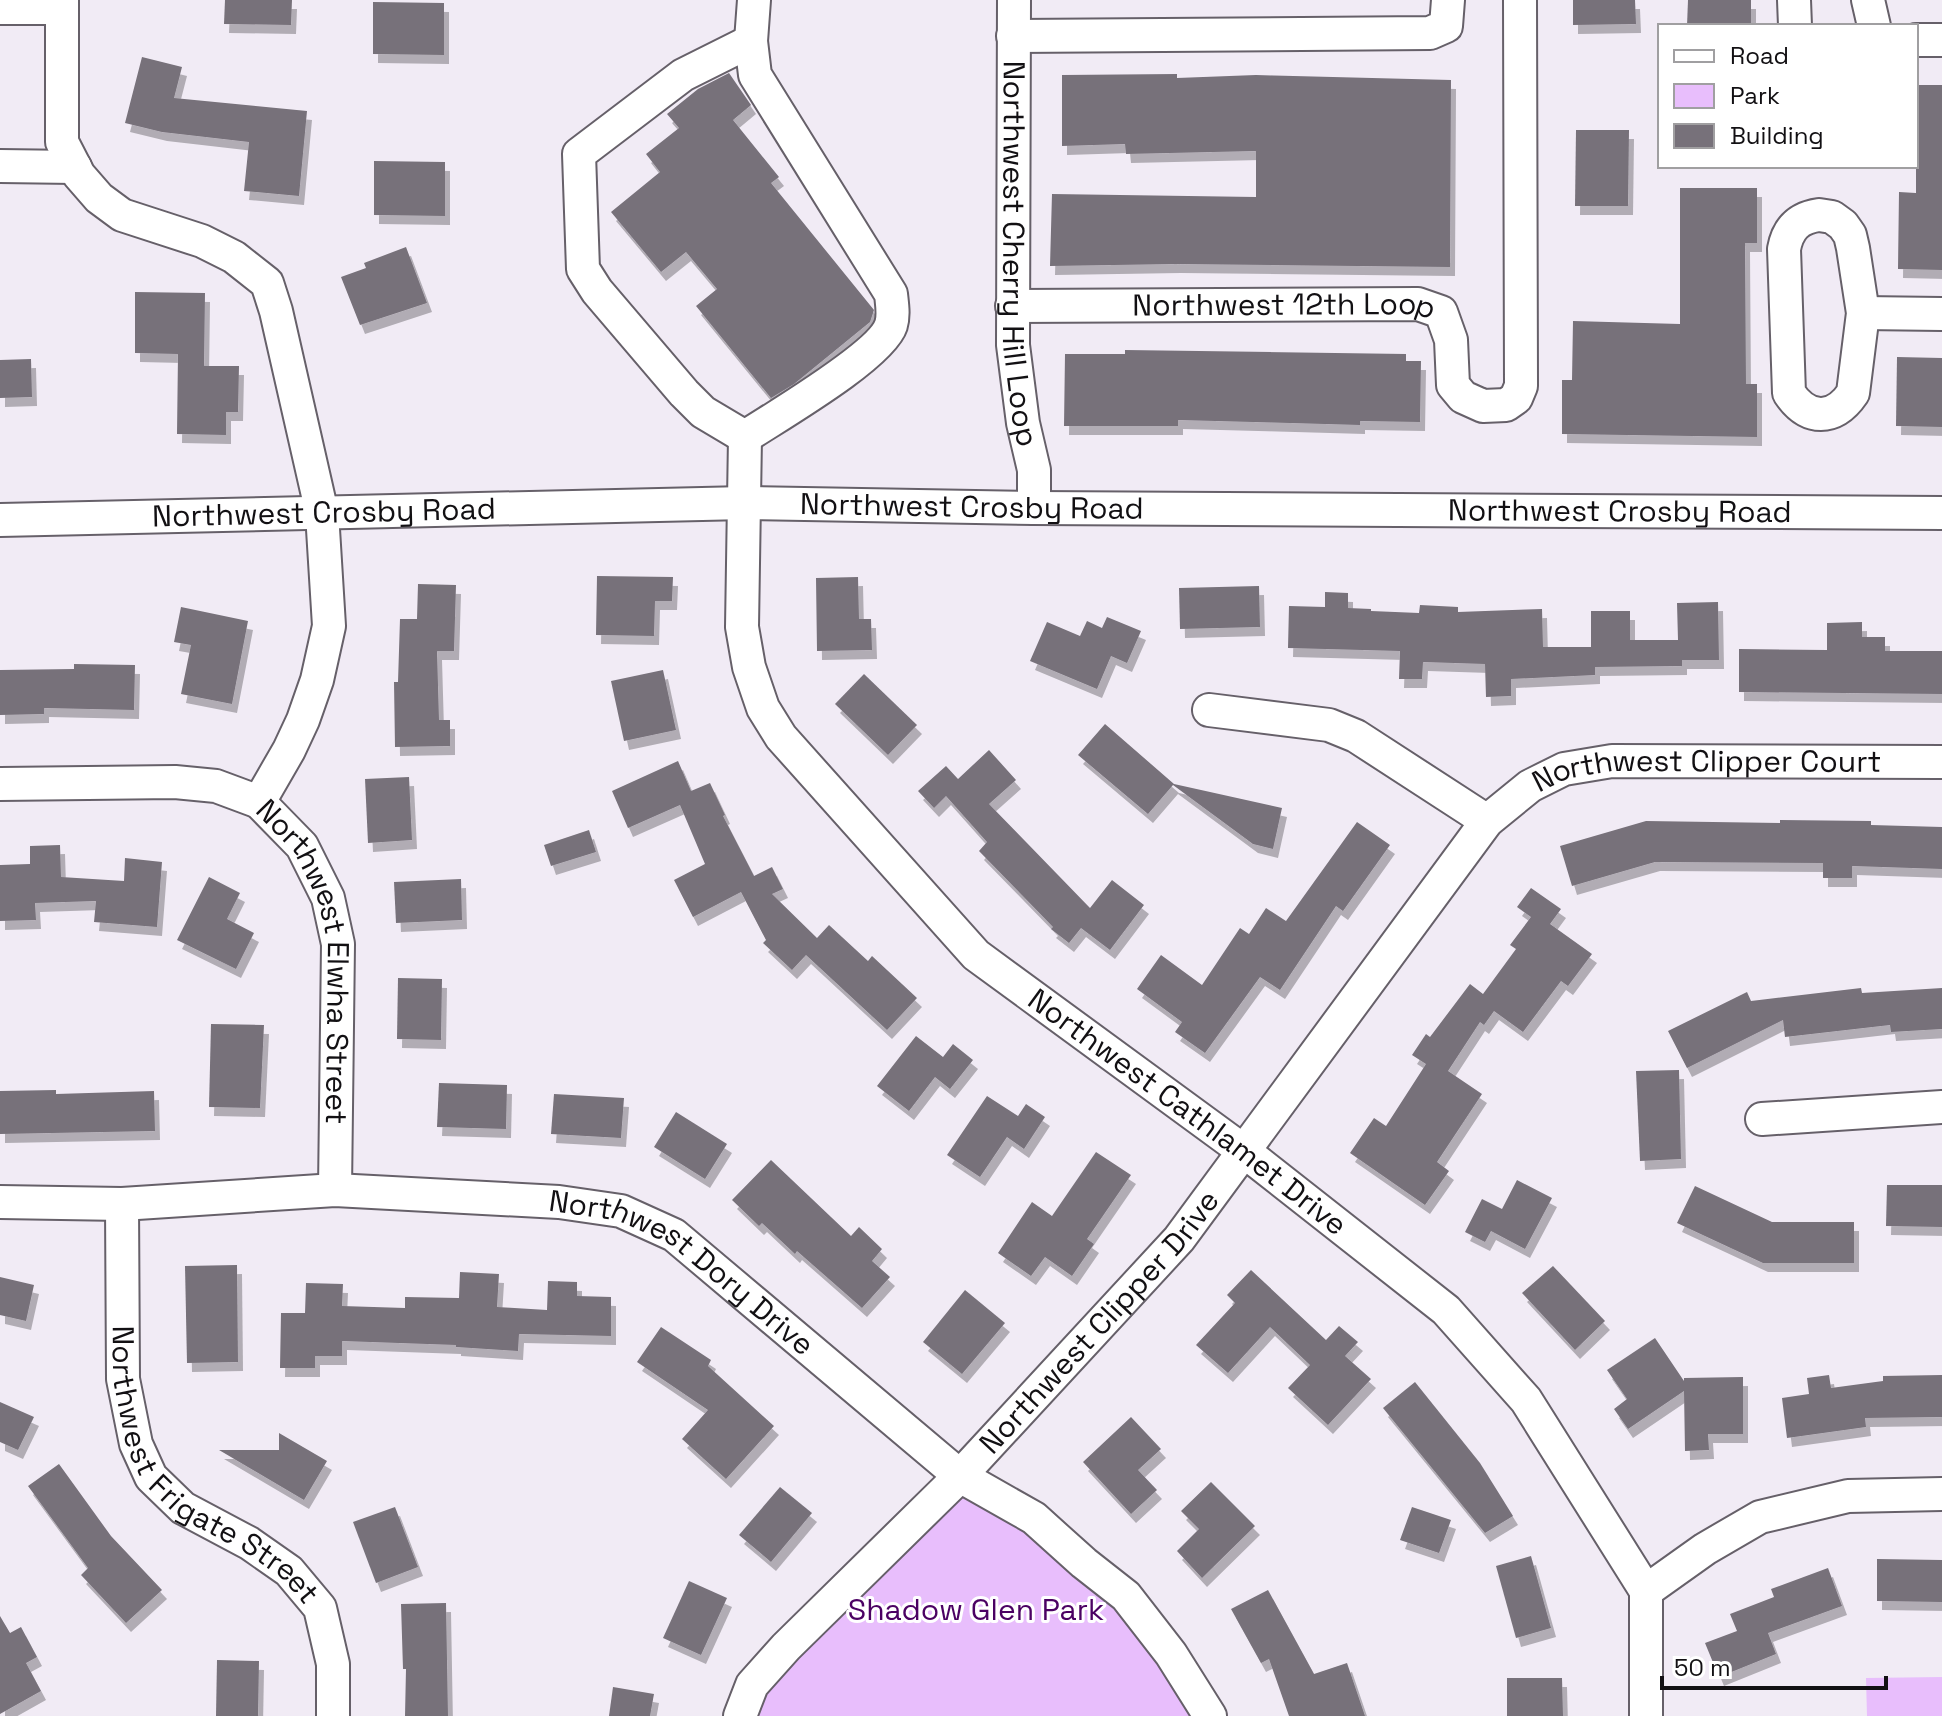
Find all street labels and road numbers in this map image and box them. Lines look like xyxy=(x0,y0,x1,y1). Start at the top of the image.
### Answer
street label: Northwest Cherry Hill Loop xyxy=(994,61,1048,450)
street label: Northwest 12th Loop xyxy=(1132,284,1441,328)
street label: Northwest Crosby Road xyxy=(800,484,1144,528)
street label: Northwest Crosby Road xyxy=(152,489,496,536)
street label: Northwest Crosby Road xyxy=(1448,490,1792,531)
street label: Northwest Clipper Court xyxy=(1525,741,1881,801)
street label: Northwest Elwha Street xyxy=(248,790,358,1125)
street label: Northwest Cathlamet Drive xyxy=(1020,980,1355,1244)
street label: Northwest Dory Drive xyxy=(547,1181,823,1364)
street label: Northwest Clipper Drive xyxy=(970,1182,1227,1462)
street label: Northwest Frigate Street xyxy=(104,1325,328,1612)

